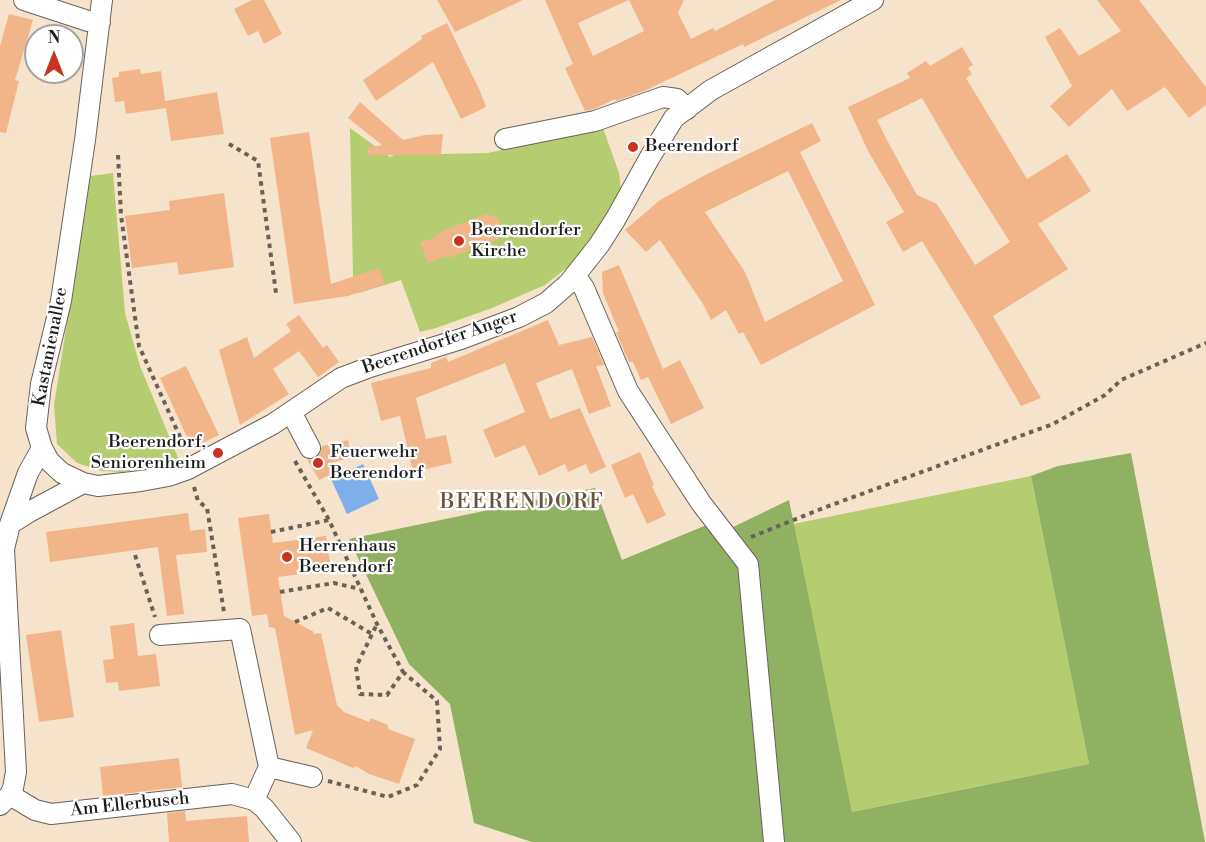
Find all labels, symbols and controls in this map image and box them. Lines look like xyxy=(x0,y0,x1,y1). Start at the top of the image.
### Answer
north arrow xyxy=(24,24,84,84)
text: N xyxy=(48,28,60,48)
place label: Beerendorf xyxy=(645,136,738,158)
marker: Beerendorf xyxy=(626,140,640,154)
place label: Beerendorfer Kirche xyxy=(471,220,581,262)
marker: Beerendorfer Kirche xyxy=(452,234,466,248)
street label: Kastanienallee xyxy=(29,285,73,409)
street label: Beerendorfer Anger xyxy=(360,306,520,380)
place label: Beerendorf, Seniorenheim xyxy=(91,432,206,474)
place label: Feuerwehr Beerendorf xyxy=(330,442,423,484)
marker: Beerendorf, Seniorenheim xyxy=(211,446,225,460)
marker: Feuerwehr Beerendorf xyxy=(311,456,325,470)
district label: BEERENDORF xyxy=(440,490,604,516)
place label: Herrenhaus Beerendorf xyxy=(299,536,396,578)
marker: Herrenhaus Beerendorf xyxy=(280,550,294,564)
street label: Am Ellerbusch xyxy=(69,788,191,822)

